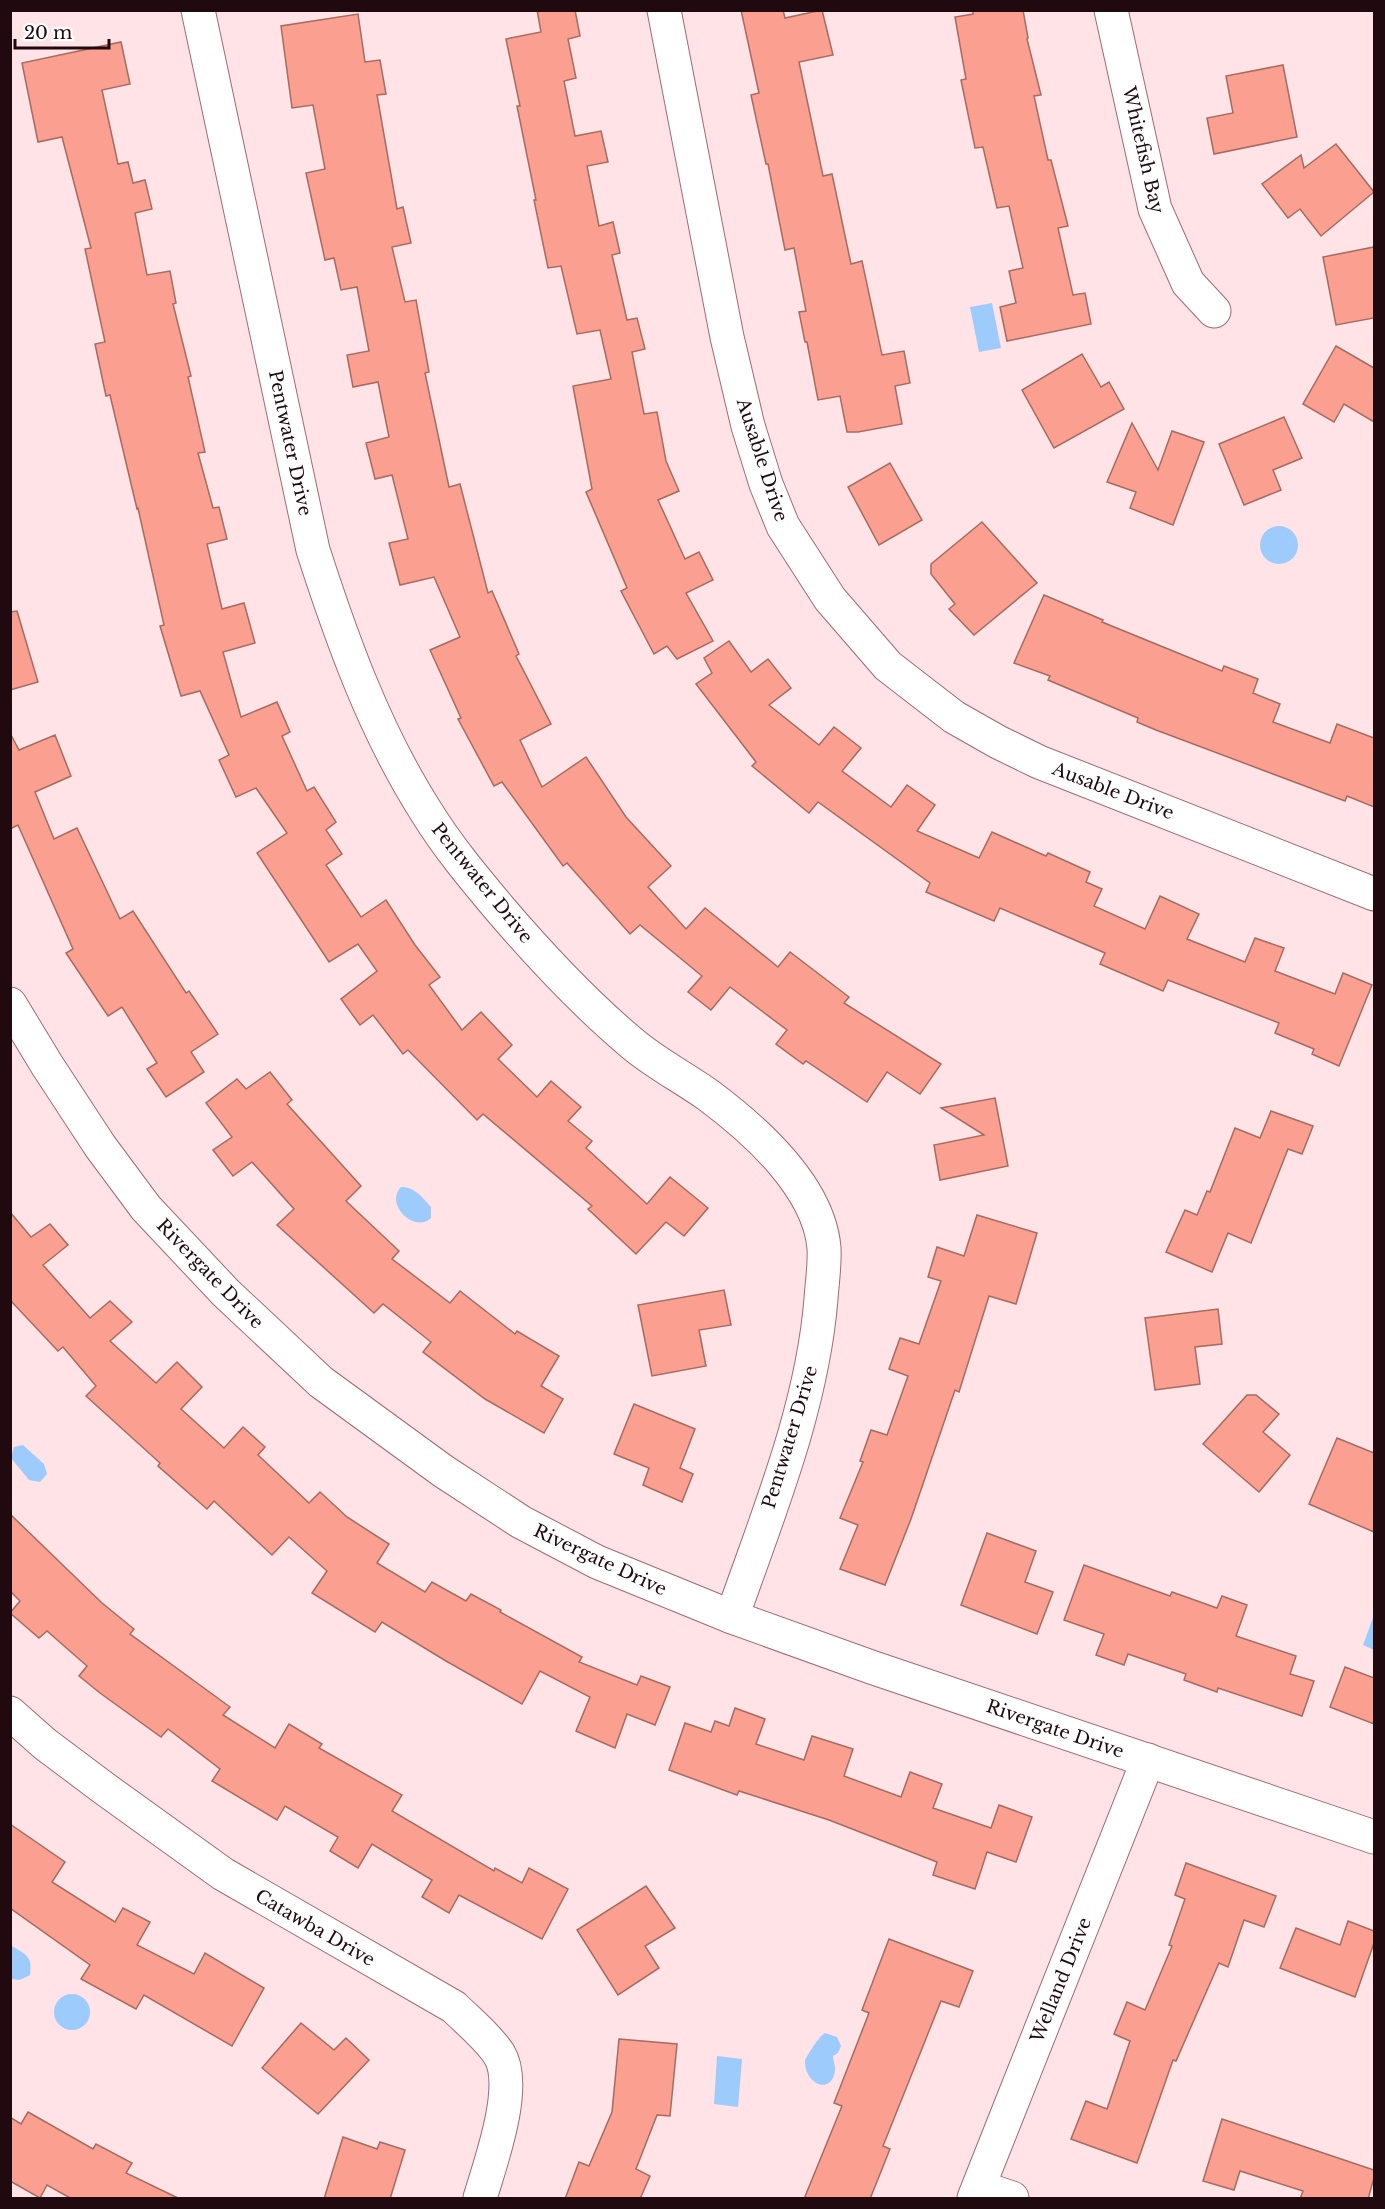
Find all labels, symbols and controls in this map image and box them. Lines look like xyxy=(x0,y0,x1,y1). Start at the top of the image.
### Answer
scale bar xyxy=(15,12,110,50)
text: 20 m xyxy=(24,22,72,44)
street label: Whitefish Bay xyxy=(1117,83,1168,216)
street label: Pentwater Drive xyxy=(264,368,316,518)
street label: Ausable Drive xyxy=(731,395,792,524)
street label: Ausable Drive xyxy=(1048,757,1177,824)
street label: Pentwater Drive xyxy=(427,818,537,948)
street label: Rivergate Drive xyxy=(152,1214,268,1334)
street label: Pentwater Drive xyxy=(758,1363,822,1511)
street label: Rivergate Drive xyxy=(530,1520,670,1600)
street label: Rivergate Drive xyxy=(983,1695,1127,1763)
street label: Catawba Drive xyxy=(251,1885,379,1971)
street label: Welland Drive xyxy=(1026,1914,1096,2047)

